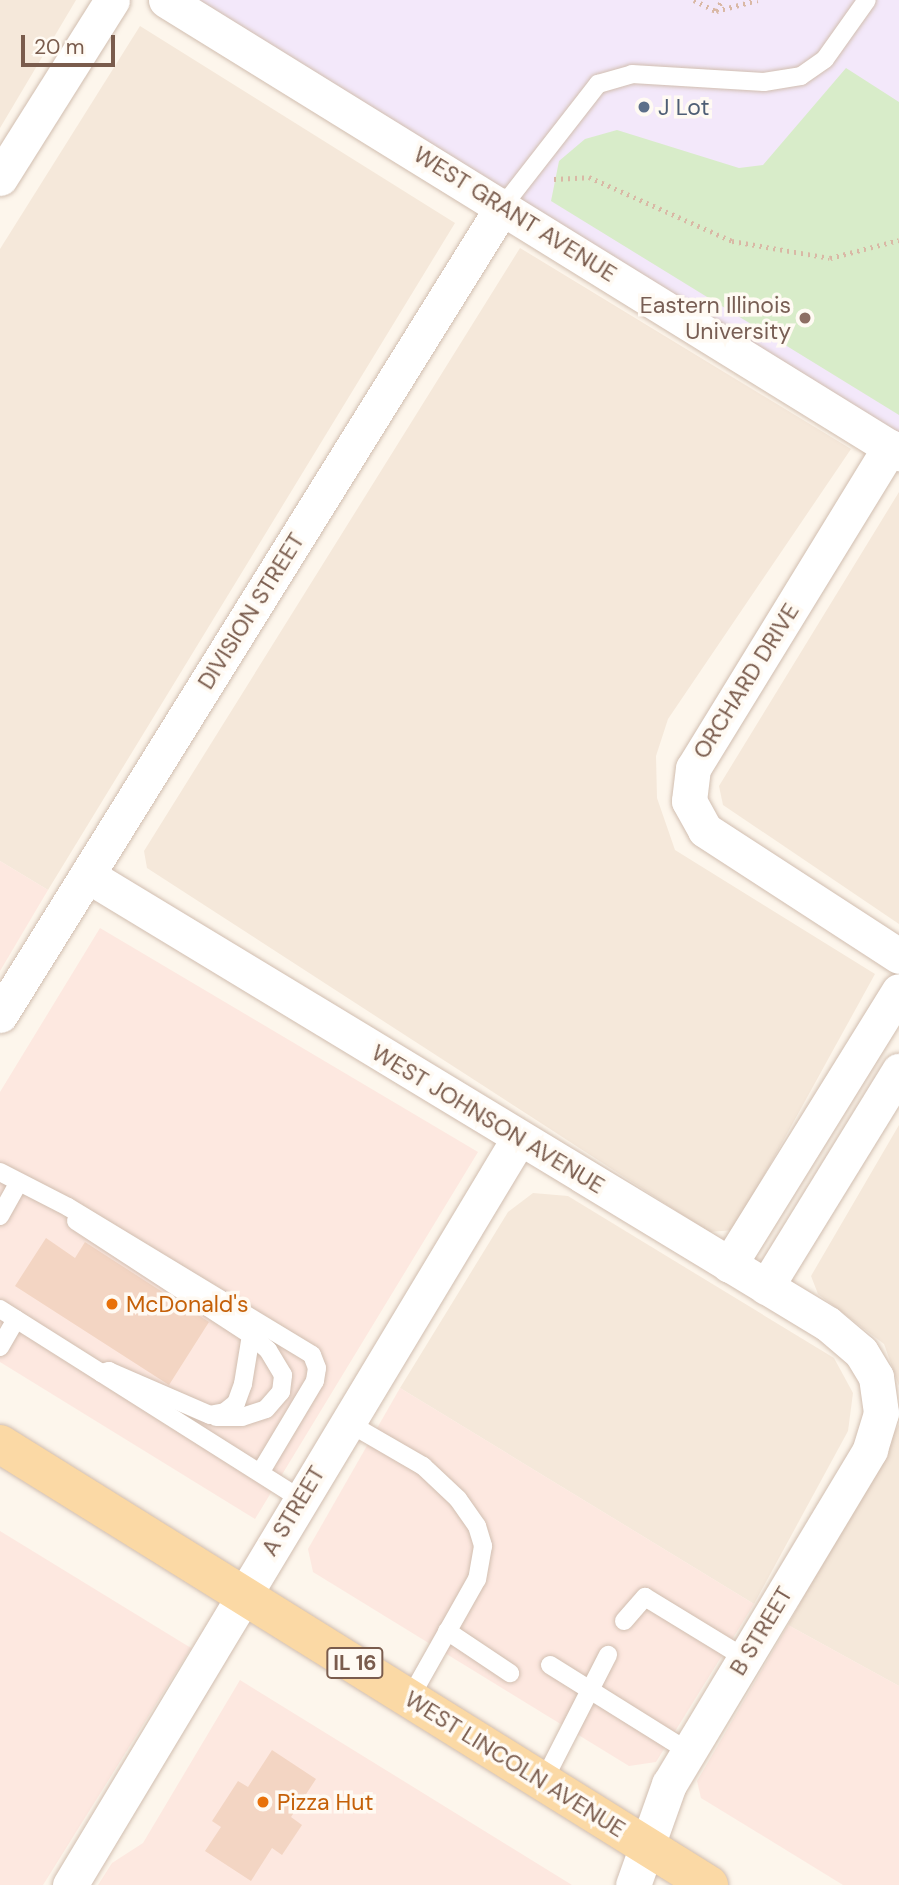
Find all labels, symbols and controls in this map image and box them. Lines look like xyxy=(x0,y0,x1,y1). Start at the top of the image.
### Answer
scale bar xyxy=(24,21,119,65)
text: 20 m xyxy=(34,33,85,61)
place label: J Lot xyxy=(658,93,709,121)
marker: J Lot xyxy=(636,99,652,115)
street label: WEST GRANT AVENUE xyxy=(409,140,621,288)
place label: Eastern Illinois University xyxy=(640,291,791,345)
marker: Eastern Illinois University xyxy=(797,310,813,326)
street label: DIVISION STREET xyxy=(192,528,310,694)
street label: ORCHARD DRIVE xyxy=(687,598,805,764)
street label: WEST JOHNSON AVENUE xyxy=(367,1039,609,1199)
place label: McDonald's xyxy=(126,1290,248,1318)
marker: McDonald's xyxy=(104,1296,120,1312)
street label: A STREET xyxy=(255,1461,331,1561)
street label: B STREET xyxy=(724,1582,798,1680)
road number: IL 16 xyxy=(325,1646,385,1680)
street label: WEST LINCOLN AVENUE xyxy=(400,1685,630,1843)
place label: Pizza Hut xyxy=(277,1788,373,1816)
marker: Pizza Hut xyxy=(255,1794,271,1810)

